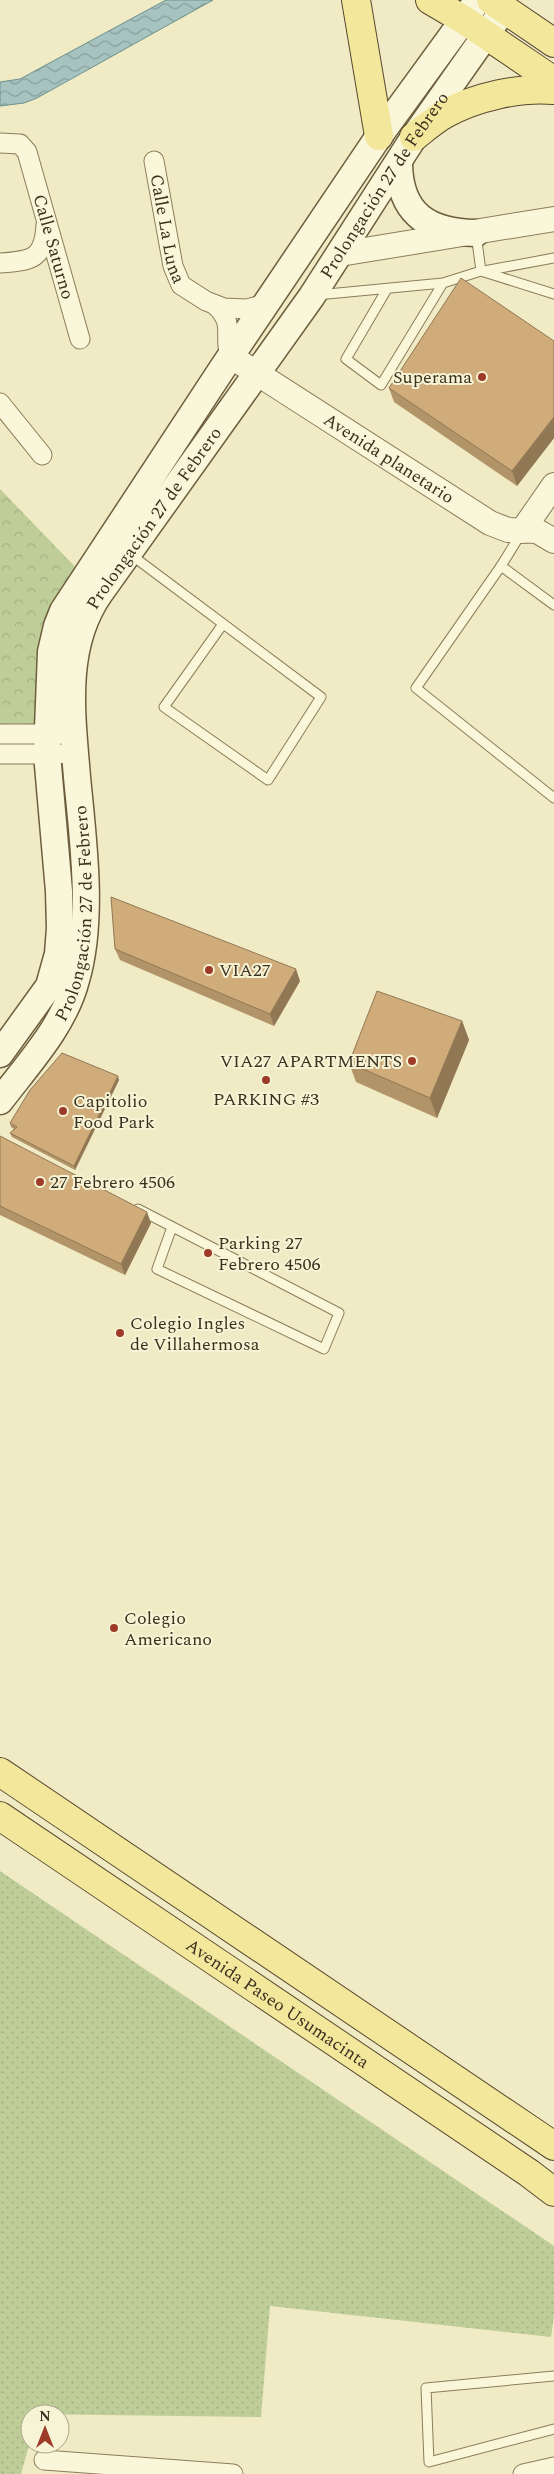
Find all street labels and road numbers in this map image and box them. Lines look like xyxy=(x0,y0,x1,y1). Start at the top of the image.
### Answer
street label: Prolongación 27 de Febrero xyxy=(313,86,455,284)
street label: Calle La Luna xyxy=(143,172,192,288)
street label: Calle Saturno xyxy=(26,191,82,302)
street label: Avenida planetario xyxy=(318,406,460,510)
street label: Prolongación 27 de Febrero xyxy=(79,421,228,614)
street label: Prolongación 27 de Febrero xyxy=(47,804,99,1026)
street label: Avenida Paseo Usumacinta xyxy=(180,1932,375,2075)

